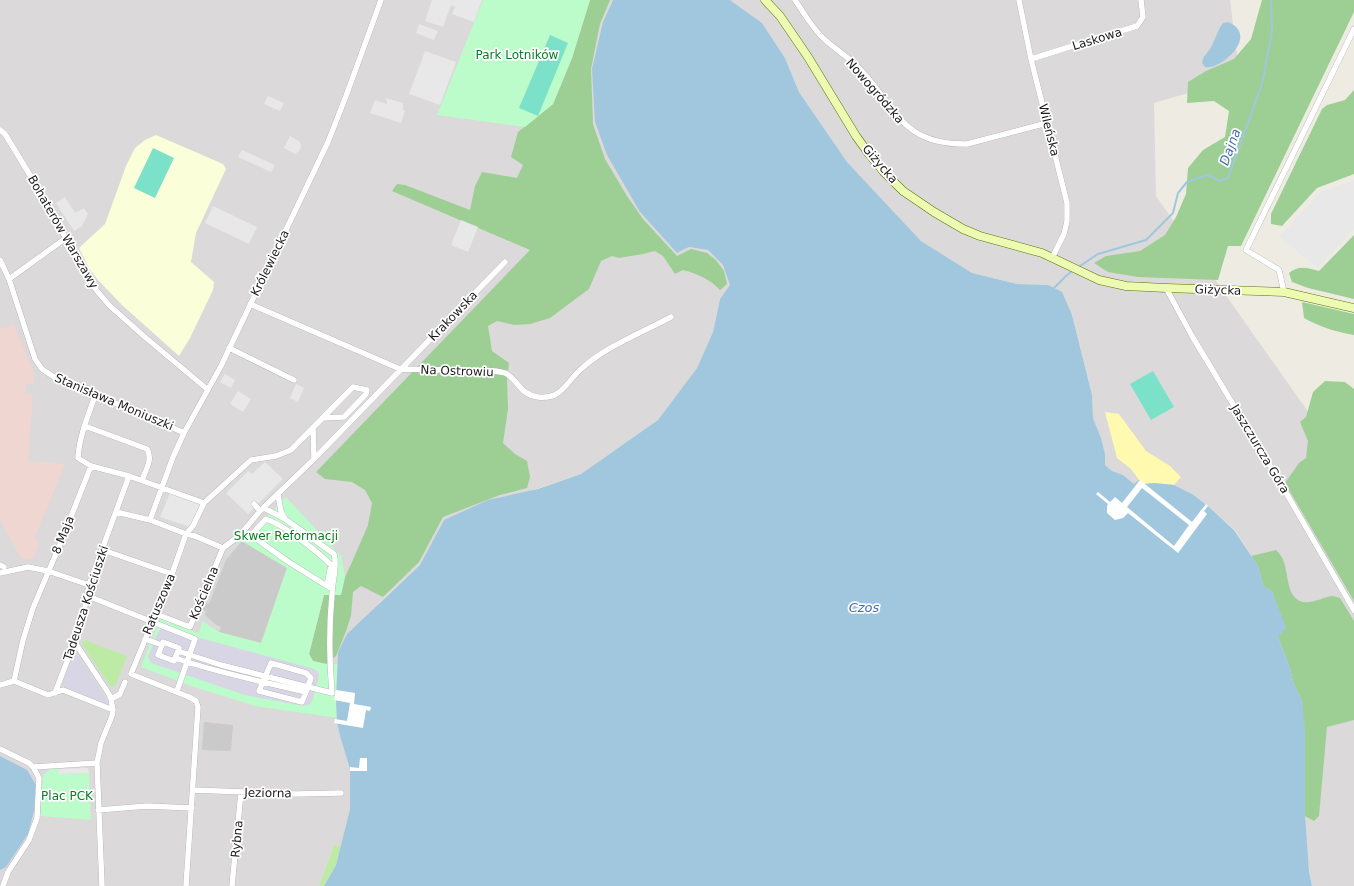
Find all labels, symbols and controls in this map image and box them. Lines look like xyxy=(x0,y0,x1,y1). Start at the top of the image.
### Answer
street label: Laskowa xyxy=(1070,25,1124,53)
park label: Park Lotników xyxy=(476,48,559,62)
street label: Nowogródzka xyxy=(843,56,907,126)
street label: Wileńska xyxy=(1036,102,1062,158)
water label: Dajna xyxy=(1216,127,1244,167)
street label: Giżycka xyxy=(859,142,901,186)
street label: Bohaterów Warszawy xyxy=(25,173,101,291)
street label: Królewiecka xyxy=(248,228,292,298)
street label: Giżycka xyxy=(1194,282,1242,298)
street label: Krakowska xyxy=(426,288,480,344)
street label: Na Ostrowiu xyxy=(420,363,494,379)
street label: Stanisława Moniuszki xyxy=(52,371,176,433)
street label: Jaszczurcza Góra xyxy=(1227,401,1292,496)
street label: 8 Maja xyxy=(49,514,77,556)
park label: Skwer Reformacji xyxy=(234,529,338,543)
street label: Tadeusza Kościuszki xyxy=(60,544,111,663)
street label: Kościelna xyxy=(187,564,221,622)
street label: Ratuszowa xyxy=(140,571,178,637)
water label: Czos xyxy=(849,600,880,615)
street label: Jeziorna xyxy=(243,786,292,800)
park label: Plac PCK xyxy=(41,789,94,803)
street label: Rybna xyxy=(228,820,246,858)

